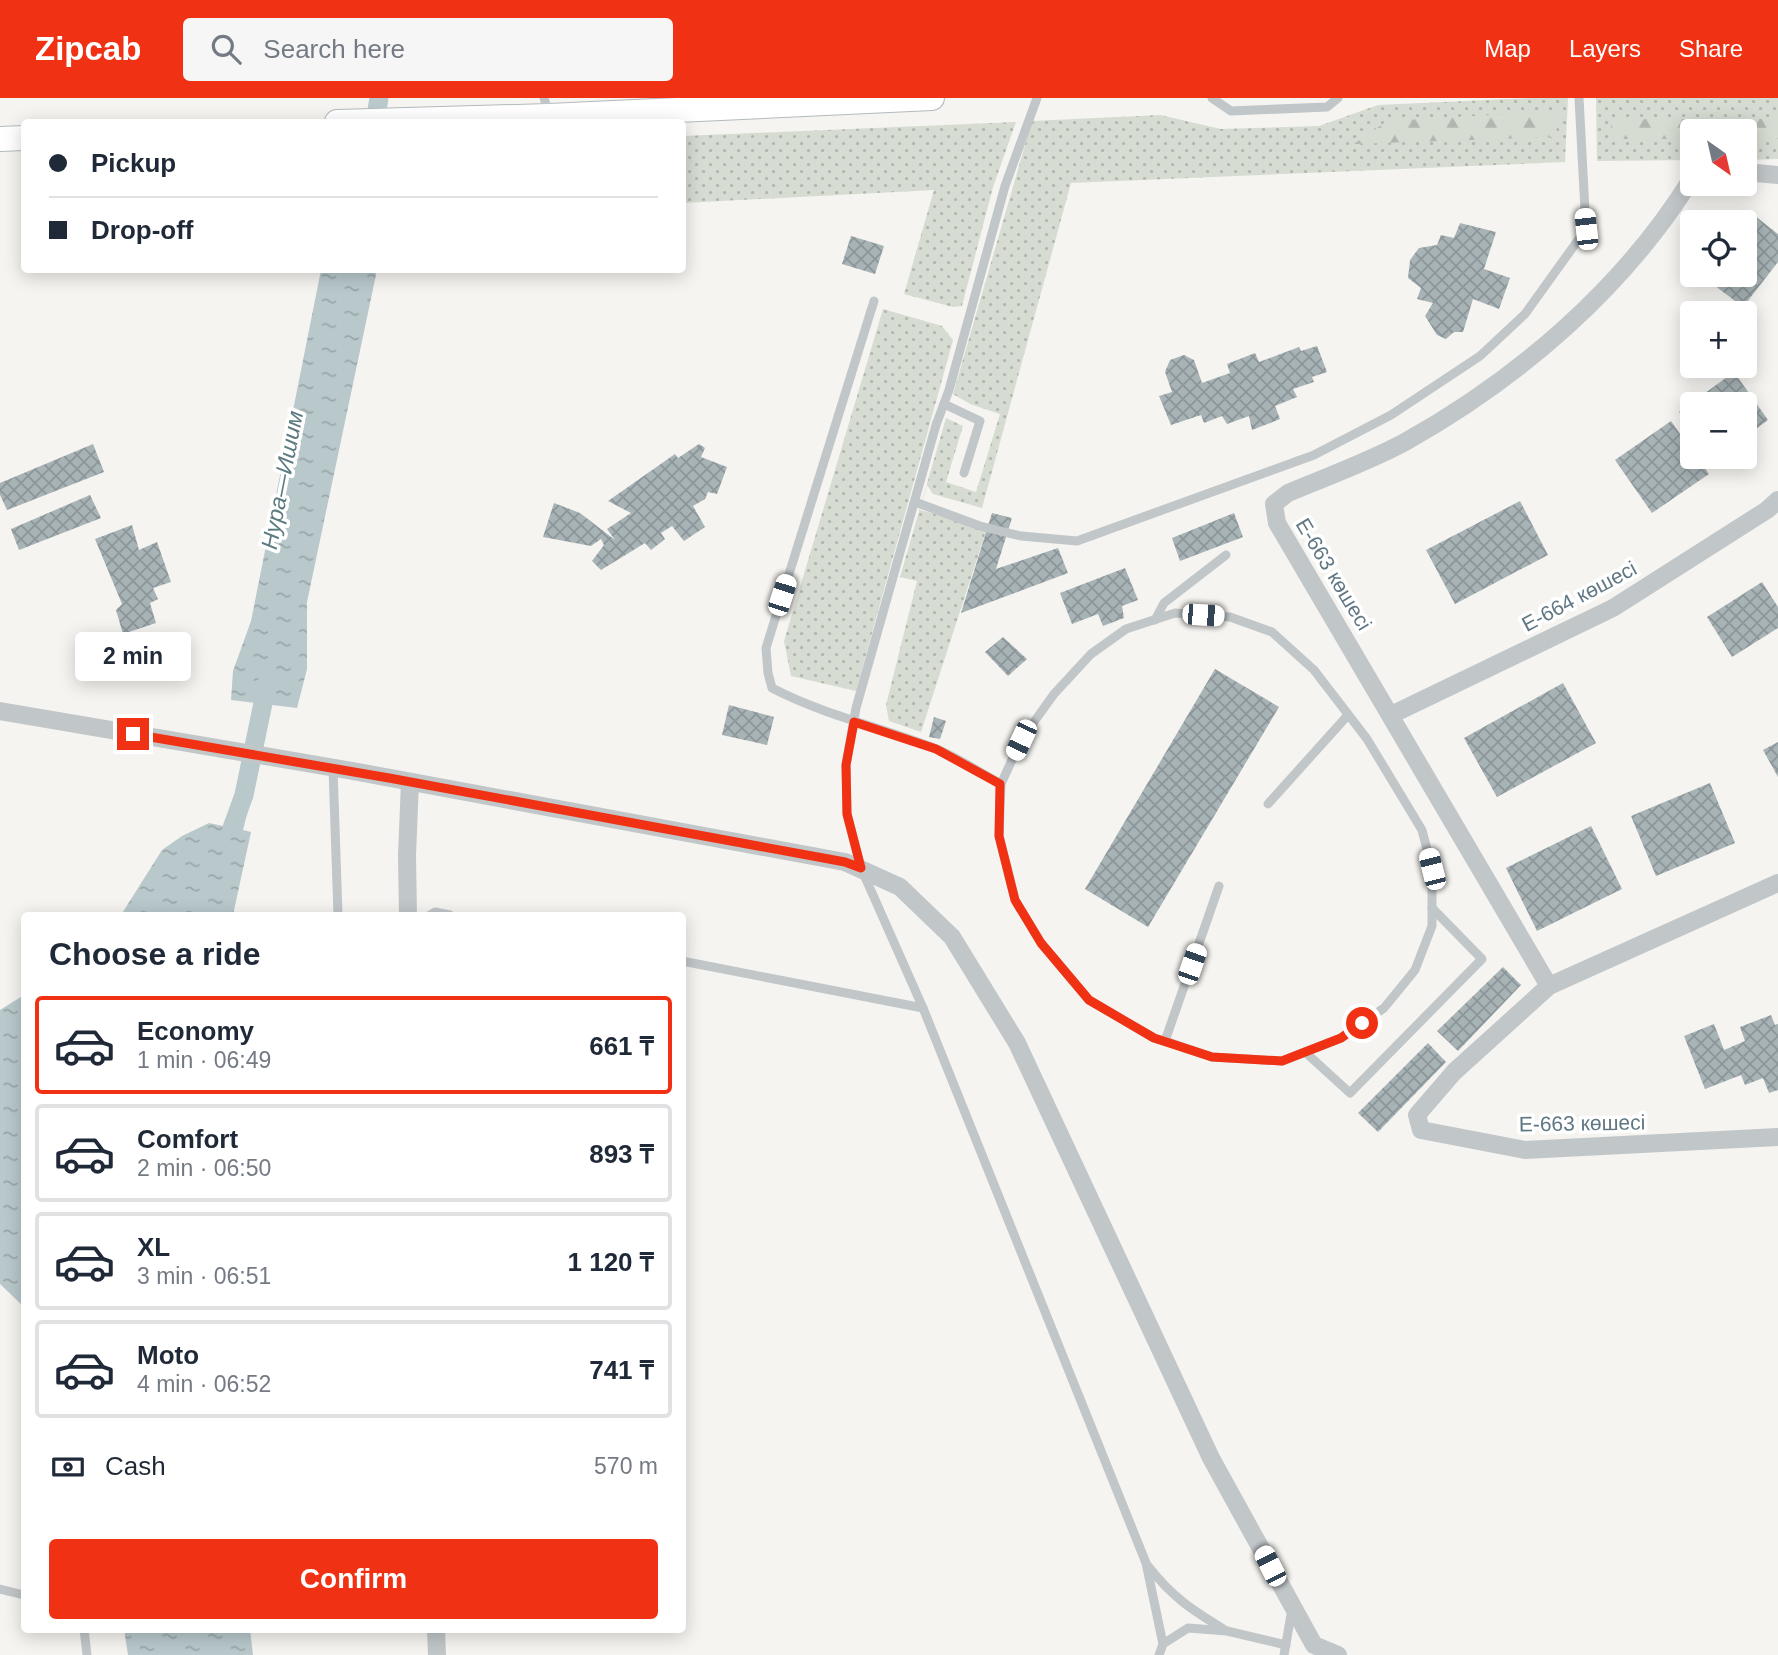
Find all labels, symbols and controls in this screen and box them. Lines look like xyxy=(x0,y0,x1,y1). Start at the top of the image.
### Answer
search box xyxy=(183,18,673,81)
text: Zipcab xyxy=(35,30,141,67)
icon: search xyxy=(207,30,245,68)
text: Search here xyxy=(263,34,405,64)
text: Map xyxy=(1484,35,1531,62)
text: Layers xyxy=(1569,35,1641,62)
text: Share xyxy=(1679,35,1743,62)
north arrow xyxy=(1680,119,1757,196)
map controls xyxy=(1680,119,1757,469)
text: Pickup xyxy=(91,148,176,178)
car xyxy=(1574,207,1599,251)
button: locate xyxy=(1680,210,1757,287)
text: Drop-off xyxy=(91,215,194,245)
button: + xyxy=(1680,301,1757,378)
button: − xyxy=(1680,392,1757,469)
water label: Нура—Ишим xyxy=(256,408,308,552)
street label: Е-663 көшесі xyxy=(1292,514,1376,634)
street label: Е-664 көшесі xyxy=(1518,556,1640,636)
car xyxy=(766,572,799,618)
car xyxy=(1182,603,1225,627)
callout: 2 min xyxy=(75,632,191,682)
text: 2 min xyxy=(103,643,163,669)
car xyxy=(1003,717,1040,763)
route end xyxy=(117,718,149,750)
car xyxy=(1417,846,1448,892)
text: Choose a ride xyxy=(49,936,261,972)
car xyxy=(1176,941,1209,987)
route start xyxy=(1346,1007,1378,1039)
icon: car xyxy=(53,1014,116,1077)
text: Economy xyxy=(137,1016,254,1046)
text: 661 ₸ xyxy=(589,1031,654,1061)
text: 1 min · 06:49 xyxy=(137,1047,271,1073)
street label: Е-663 көшесі xyxy=(1519,1110,1645,1136)
icon: car xyxy=(53,1122,116,1185)
text: Comfort xyxy=(137,1124,238,1154)
text: 893 ₸ xyxy=(589,1139,654,1169)
text: 2 min · 06:50 xyxy=(137,1155,271,1181)
icon: car xyxy=(53,1230,116,1293)
text: XL xyxy=(137,1232,170,1262)
text: 1 120 ₸ xyxy=(568,1247,654,1277)
text: 3 min · 06:51 xyxy=(137,1263,271,1289)
icon: car xyxy=(53,1338,116,1401)
text: Moto xyxy=(137,1340,199,1370)
text: 741 ₸ xyxy=(589,1355,654,1385)
text: 4 min · 06:52 xyxy=(137,1371,271,1397)
icon: cash xyxy=(49,1448,87,1486)
text: Cash xyxy=(105,1451,166,1481)
text: 570 m xyxy=(594,1453,658,1479)
button: Confirm xyxy=(49,1539,658,1619)
car xyxy=(1252,1543,1289,1589)

